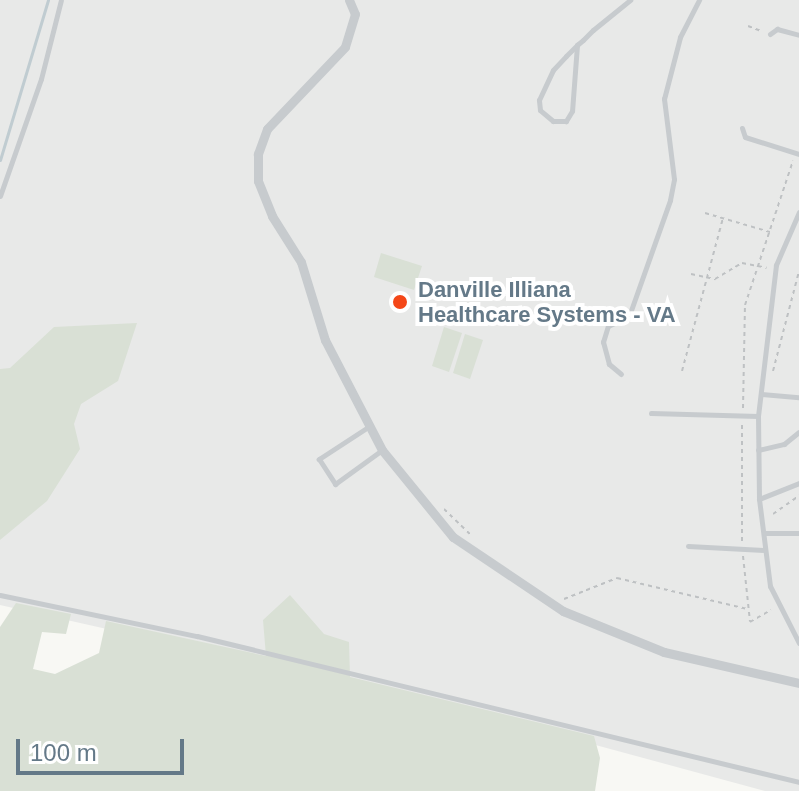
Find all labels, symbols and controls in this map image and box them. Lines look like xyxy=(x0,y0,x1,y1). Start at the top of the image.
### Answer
place label: Danville Illiana Healthcare Systems - VA xyxy=(418,276,676,328)
marker: Danville Illiana Healthcare Systems - VA xyxy=(389,291,411,313)
scale bar xyxy=(20,723,188,773)
text: 100 m xyxy=(30,739,97,766)

